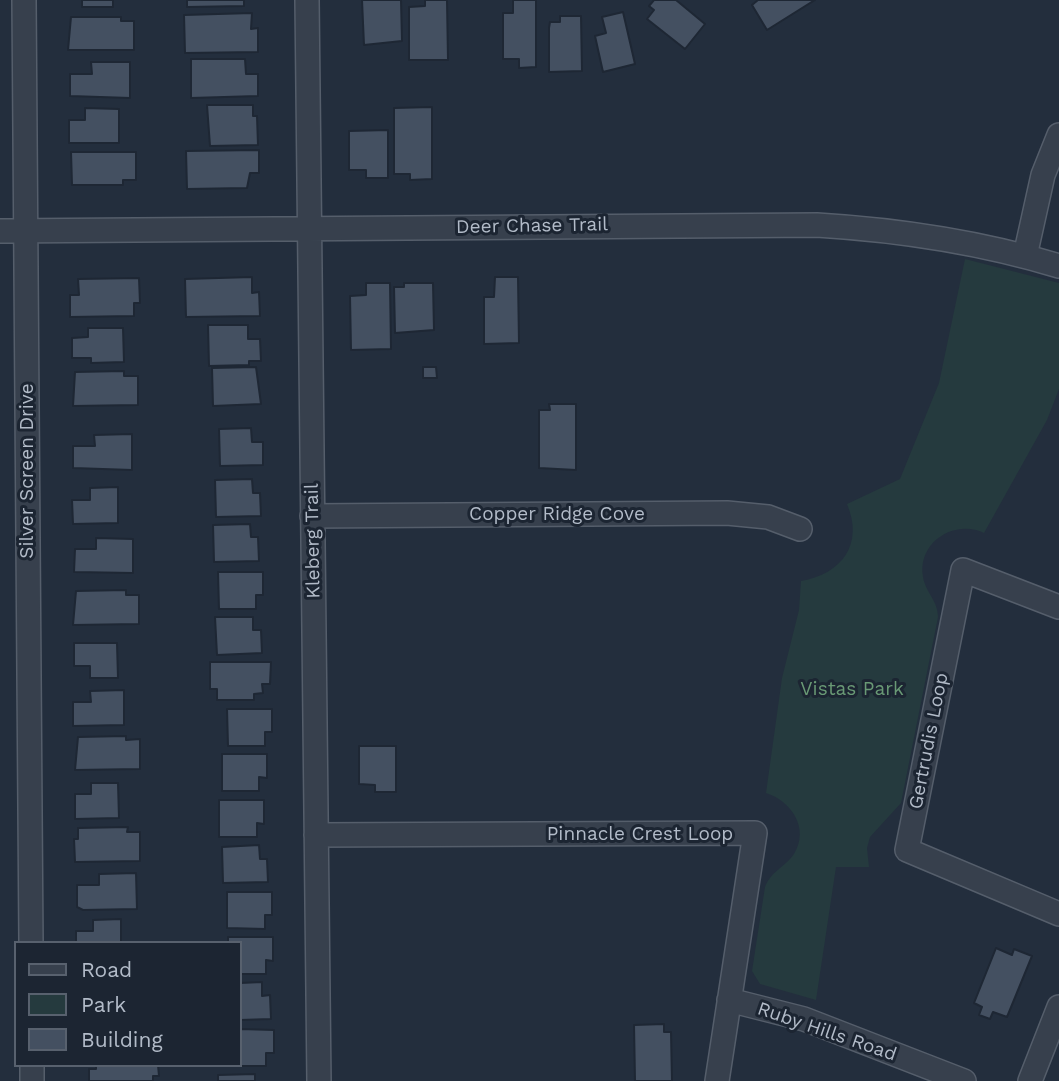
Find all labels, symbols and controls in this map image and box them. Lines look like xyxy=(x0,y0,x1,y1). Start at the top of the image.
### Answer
street label: Deer Chase Trail xyxy=(456,213,608,239)
street label: Silver Screen Drive xyxy=(16,383,38,559)
street label: Kleberg Trail xyxy=(301,483,325,599)
street label: Copper Ridge Cove xyxy=(469,503,645,525)
street label: Gertrudis Loop xyxy=(905,671,953,811)
park label: Vistas Park xyxy=(800,678,904,700)
street label: Pinnacle Crest Loop xyxy=(547,823,733,845)
legend xyxy=(14,941,242,1067)
text: Road xyxy=(81,957,132,982)
text: Park xyxy=(81,992,126,1017)
street label: Ruby Hills Road xyxy=(754,998,900,1066)
text: Building xyxy=(81,1027,163,1052)

